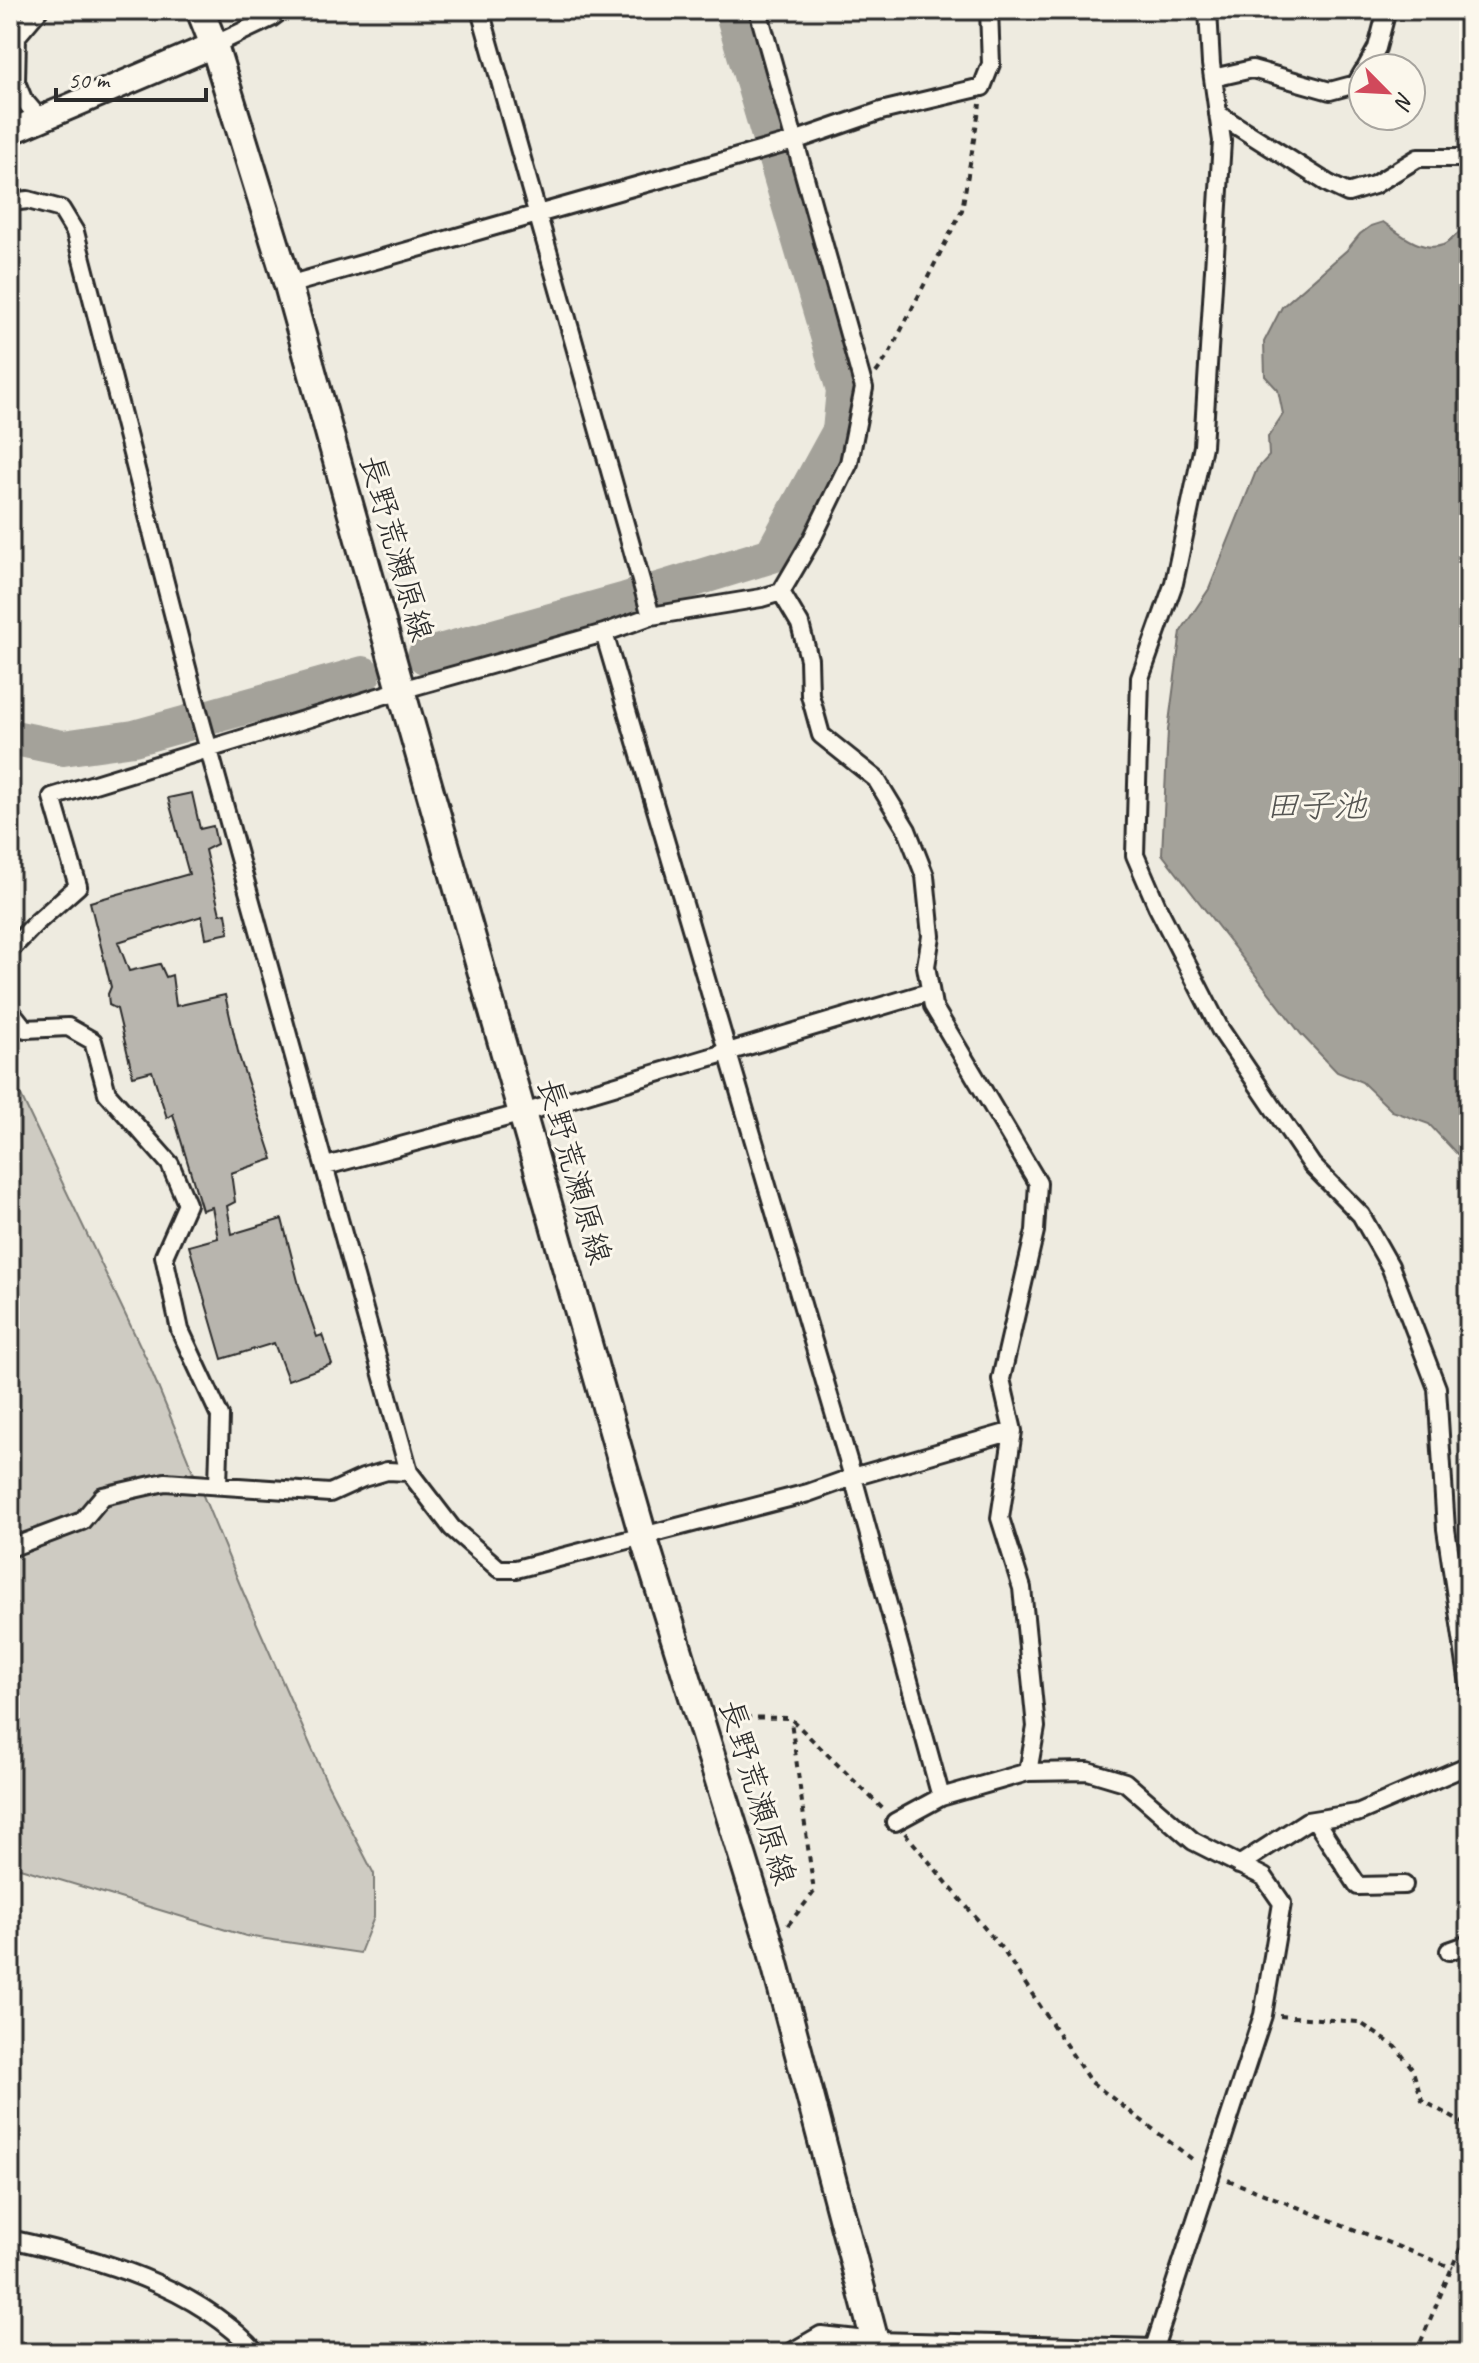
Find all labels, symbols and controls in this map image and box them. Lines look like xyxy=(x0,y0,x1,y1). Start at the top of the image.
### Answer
scale bar xyxy=(56,52,206,102)
north arrow xyxy=(1347,52,1427,132)
text: 50 m xyxy=(68,65,111,95)
text: N xyxy=(1387,88,1420,115)
street label: 長野荒瀬原線 xyxy=(350,450,443,646)
water label: 田子池 xyxy=(1265,784,1368,827)
street label: 長野荒瀬原線 xyxy=(528,1073,621,1269)
street label: 長野荒瀬原線 xyxy=(710,1694,805,1890)

